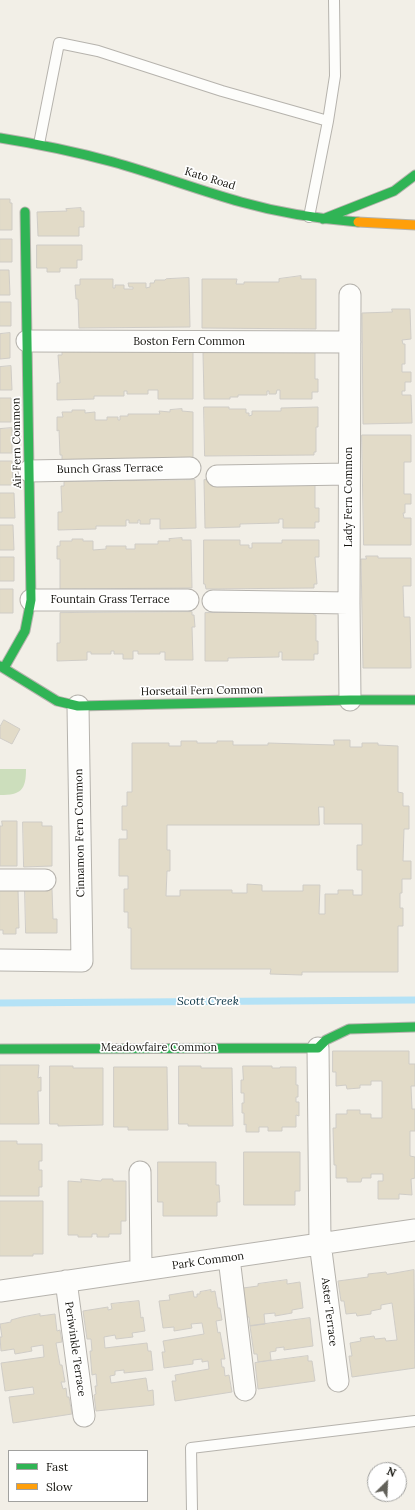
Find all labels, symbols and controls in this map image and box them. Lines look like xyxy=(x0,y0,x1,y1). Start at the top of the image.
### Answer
street label: Kato Road xyxy=(183,165,237,193)
street label: Boston Fern Common xyxy=(133,335,245,349)
street label: Air Fern Common xyxy=(10,398,24,488)
street label: Lady Fern Common xyxy=(342,447,356,547)
street label: Bunch Grass Terrace xyxy=(57,461,163,477)
street label: Fountain Grass Terrace xyxy=(50,593,170,607)
street label: Horsetail Fern Common xyxy=(141,683,263,699)
street label: Cinnamon Fern Common xyxy=(72,769,88,897)
water label: Scott Creek xyxy=(177,995,239,1009)
street label: Meadowfaire Common xyxy=(101,1041,217,1055)
street label: Park Common xyxy=(171,1249,245,1273)
street label: Aster Terrace xyxy=(318,1277,340,1347)
street label: Periwinkle Terrace xyxy=(62,1301,88,1397)
legend xyxy=(8,1450,148,1502)
text: Fast xyxy=(46,1459,69,1474)
north arrow xyxy=(367,1462,407,1502)
text: N xyxy=(385,1464,398,1480)
text: Slow xyxy=(46,1479,73,1494)

